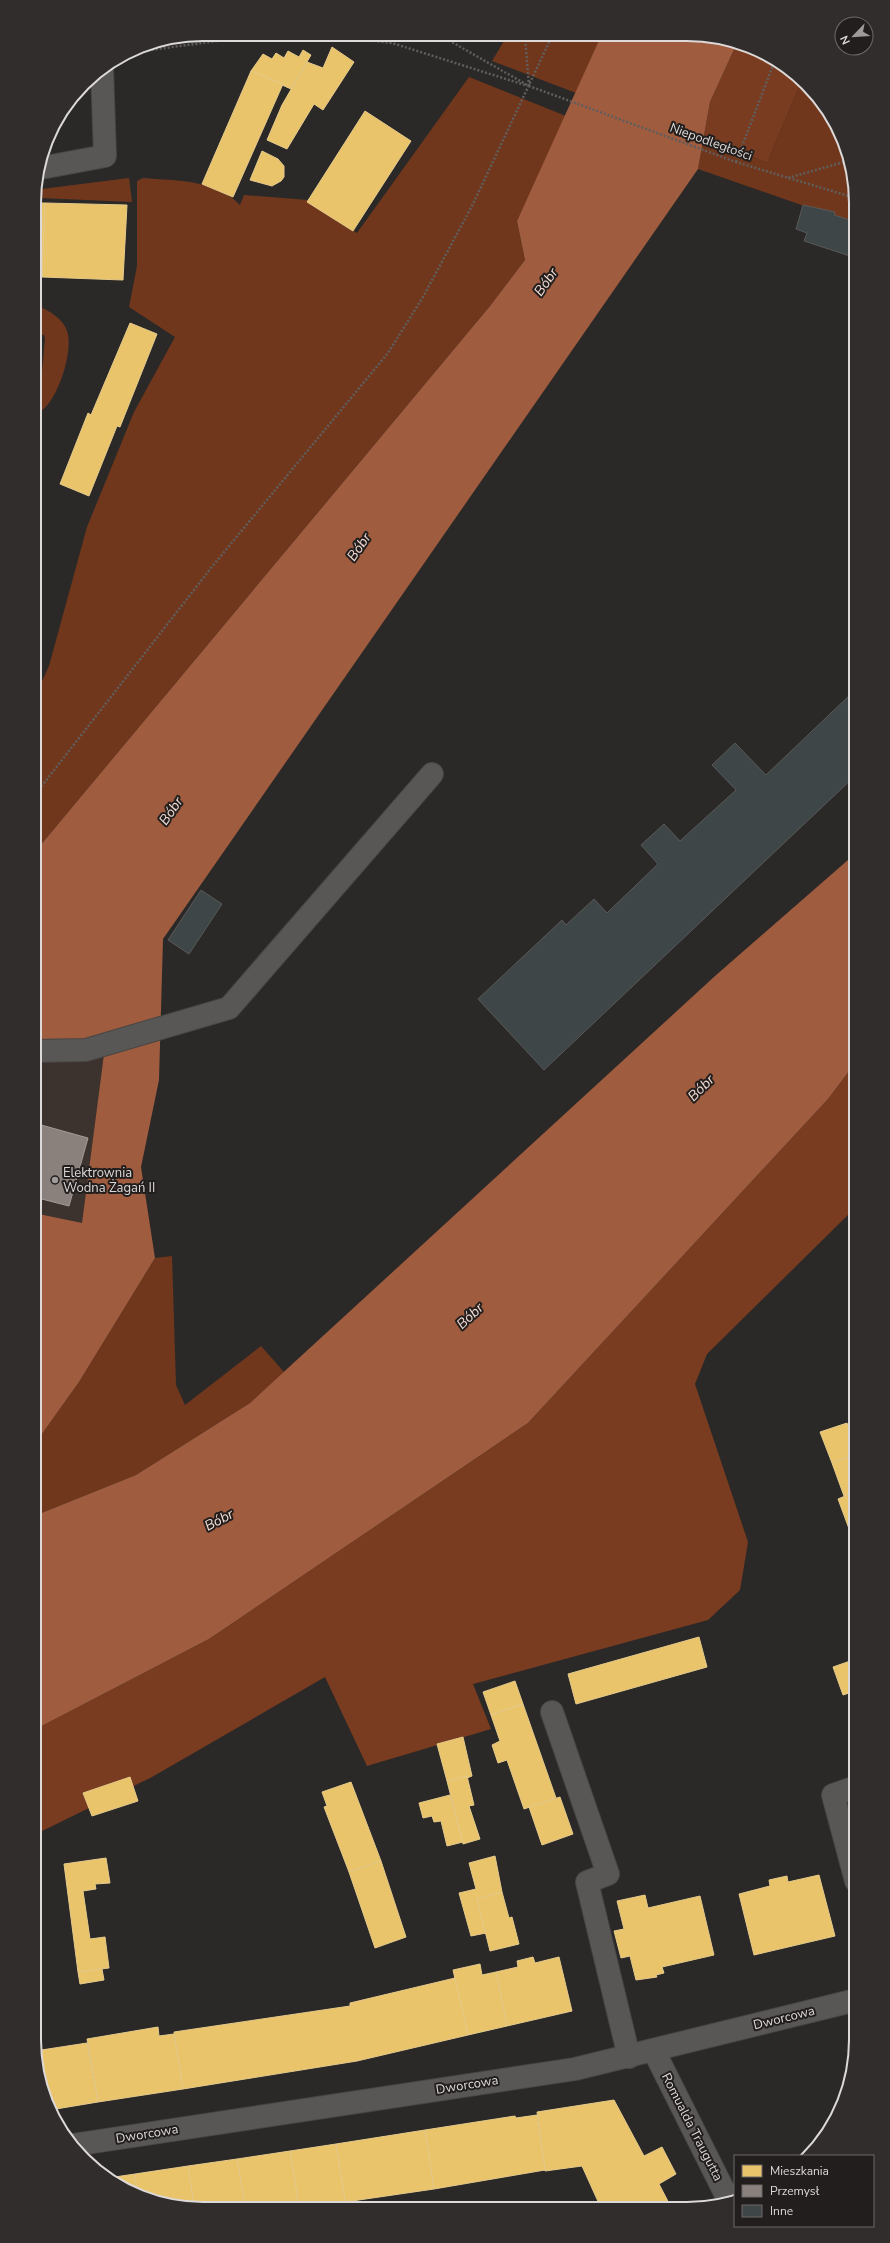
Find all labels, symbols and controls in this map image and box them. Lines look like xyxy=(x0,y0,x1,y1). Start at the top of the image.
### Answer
north arrow xyxy=(834,16,874,56)
text: N xyxy=(837,33,854,47)
street label: Niepodległości xyxy=(667,119,755,165)
water label: Bóbr xyxy=(529,263,563,300)
water label: Bóbr xyxy=(342,528,376,565)
water label: Bóbr xyxy=(154,792,188,829)
water label: Bóbr xyxy=(684,1070,719,1105)
place label: Elektrownia Wodna Żagań II xyxy=(63,1164,155,1197)
marker: Elektrownia Wodna Żagań II xyxy=(50,1175,60,1185)
water label: Bóbr xyxy=(452,1298,488,1333)
water label: Bóbr xyxy=(201,1504,238,1536)
street label: Dworcowa xyxy=(751,2002,817,2034)
street label: Romualda Traugutta xyxy=(657,2070,727,2184)
street label: Dworcowa xyxy=(434,2071,500,2099)
street label: Dworcowa xyxy=(114,2120,180,2148)
legend xyxy=(734,2155,874,2227)
text: Mieszkania xyxy=(770,2163,829,2179)
text: Przemysł xyxy=(770,2183,820,2199)
text: Inne xyxy=(770,2203,793,2219)

